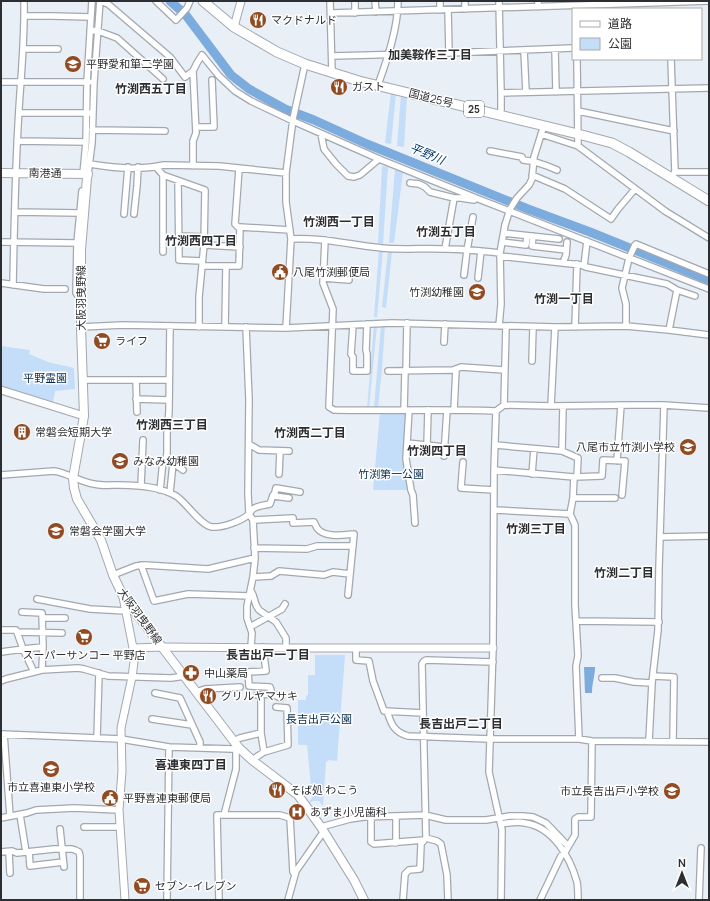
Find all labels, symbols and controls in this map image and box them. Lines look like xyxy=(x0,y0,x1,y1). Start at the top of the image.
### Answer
legend xyxy=(572,8,702,60)
restaurant icon: マクドナルド xyxy=(248,10,268,30)
place label: マクドナルド xyxy=(271,12,337,27)
text: 道路 xyxy=(608,15,632,32)
text: 公園 xyxy=(608,35,632,52)
district label: 加美鞍作三丁目 xyxy=(388,46,472,63)
school or university icon: 平野愛和箪二学園 xyxy=(63,54,83,74)
place label: 平野愛和箪二学園 xyxy=(86,56,174,71)
restaurant icon: ガスト xyxy=(329,77,349,97)
place label: ガスト xyxy=(352,79,385,94)
district label: 竹渕西五丁目 xyxy=(115,80,187,97)
street label: 国道25号 xyxy=(407,85,455,110)
road number: 25 xyxy=(464,101,484,117)
water label: 平野川 xyxy=(407,139,449,169)
street label: 南港通 xyxy=(28,165,62,180)
district label: 竹渕西一丁目 xyxy=(303,213,375,230)
district label: 竹渕五丁目 xyxy=(416,223,476,240)
district label: 竹渕西四丁目 xyxy=(165,232,237,249)
public building icon: 八尾竹渕郵便局 xyxy=(270,262,290,282)
place label: 八尾竹渕郵便局 xyxy=(293,264,370,279)
street label: 大阪羽曳野線 xyxy=(73,265,88,331)
school or university icon: 竹渕幼稚園 xyxy=(467,282,487,302)
place label: 竹渕幼稚園 xyxy=(409,284,464,299)
district label: 竹渕一丁目 xyxy=(534,290,594,307)
supermarket icon: ライフ xyxy=(92,331,112,351)
place label: ライフ xyxy=(115,333,148,348)
park label: 平野霊園 xyxy=(23,370,67,385)
district label: 竹渕西三丁目 xyxy=(136,416,208,433)
building icon: 常磐会短期大学 xyxy=(12,422,32,442)
place label: 常磐会短期大学 xyxy=(35,424,112,439)
district label: 竹渕西二丁目 xyxy=(274,424,346,441)
school or university icon: 八尾市立竹渕小学校 xyxy=(678,437,698,457)
place label: 八尾市立竹渕小学校 xyxy=(576,439,675,454)
district label: 竹渕四丁目 xyxy=(407,442,467,459)
school or university icon: みなみ幼稚園 xyxy=(110,451,130,471)
place label: みなみ幼稚園 xyxy=(133,453,199,468)
park label: 竹渕第一公園 xyxy=(358,466,424,481)
district label: 竹渕三丁目 xyxy=(506,520,566,537)
school or university icon: 常磐会学園大学 xyxy=(46,521,66,541)
place label: 常磐会学園大学 xyxy=(69,523,146,538)
district label: 竹渕二丁目 xyxy=(594,564,654,581)
street label: 大阪羽曳野線 xyxy=(115,585,166,647)
supermarket icon: スーパーサンコー 平野店 xyxy=(74,627,94,647)
district label: 長吉出戸一丁目 xyxy=(226,646,310,663)
place label: スーパーサンコー 平野店 xyxy=(23,647,145,662)
pharmacy icon: 中山薬局 xyxy=(181,663,201,683)
place label: 中山薬局 xyxy=(204,665,248,680)
restaurant icon: グリルヤマサキ xyxy=(198,686,218,706)
place label: グリルヤマサキ xyxy=(221,688,298,703)
park label: 長吉出戸公園 xyxy=(286,711,352,726)
district label: 長吉出戸二丁目 xyxy=(419,715,503,732)
district label: 喜連東四丁目 xyxy=(155,756,227,773)
school or university icon: 市立喜連東小学校 xyxy=(41,759,61,779)
place label: 市立喜連東小学校 xyxy=(7,779,95,794)
restaurant icon: そば処 わこう xyxy=(267,780,287,800)
school or university icon: 市立長吉出戸小学校 xyxy=(662,781,682,801)
place label: そば処 わこう xyxy=(290,782,358,797)
place label: 市立長吉出戸小学校 xyxy=(560,783,659,798)
public building icon: 平野喜連東郵便局 xyxy=(100,788,120,808)
place label: 平野喜連東郵便局 xyxy=(123,790,211,805)
hospital icon: あずま小児歯科 xyxy=(287,802,307,822)
place label: あずま小児歯科 xyxy=(310,804,387,819)
north arrow xyxy=(662,853,702,893)
text: N xyxy=(678,855,686,870)
supermarket icon: セブン-イレブン xyxy=(132,876,152,896)
place label: セブン-イレブン xyxy=(155,878,237,893)

